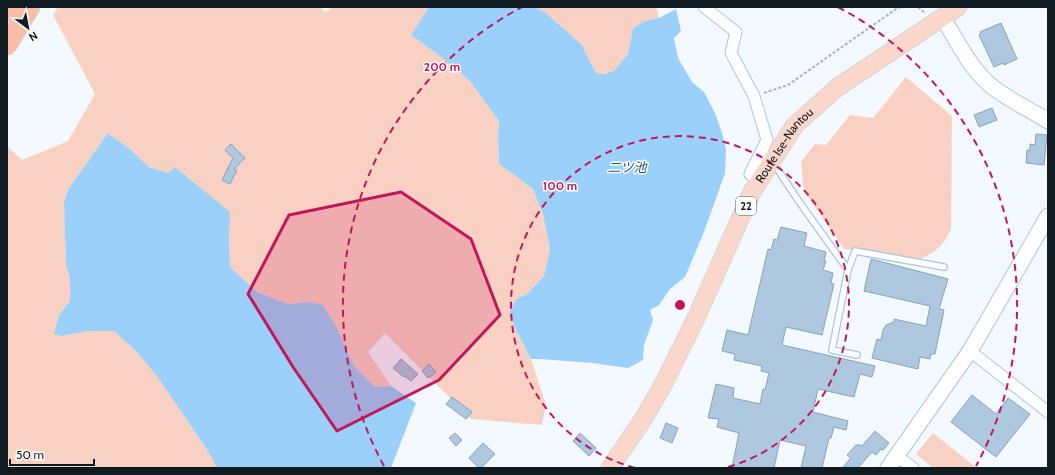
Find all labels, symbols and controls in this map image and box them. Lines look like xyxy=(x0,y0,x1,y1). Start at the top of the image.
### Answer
north arrow xyxy=(8,8,48,48)
text: N xyxy=(26,28,40,44)
text: 200 m xyxy=(424,59,460,74)
street label: Route Ise-Nantou xyxy=(752,104,816,186)
water label: 二ツ池 xyxy=(607,159,648,175)
text: 100 m xyxy=(543,178,577,193)
road number: 22 xyxy=(736,197,756,215)
centre of rings xyxy=(673,298,687,312)
scale bar xyxy=(10,441,94,467)
text: 50 m xyxy=(16,447,44,462)

